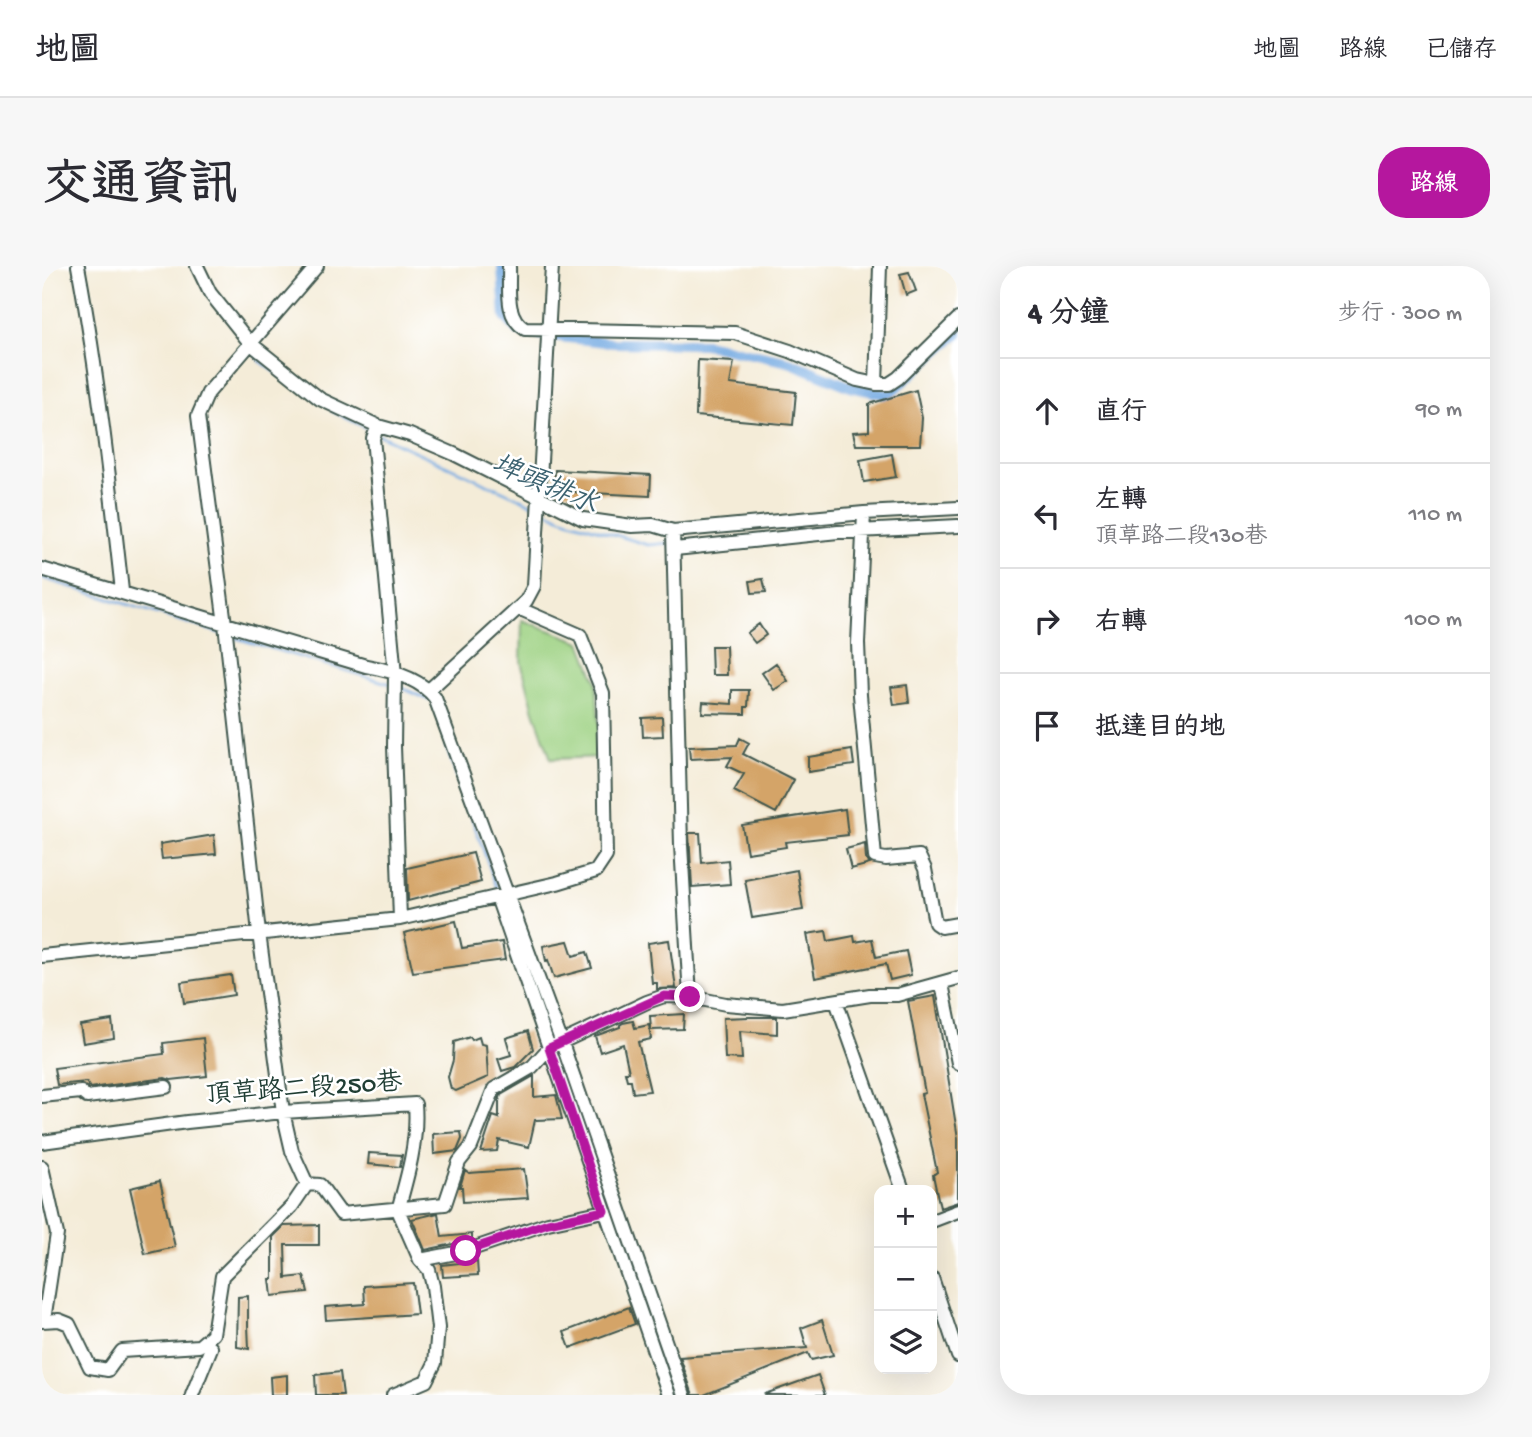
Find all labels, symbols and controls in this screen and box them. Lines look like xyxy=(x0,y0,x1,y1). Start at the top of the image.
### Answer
text: 地圖 xyxy=(35,34,101,72)
text: 地圖 xyxy=(1253,37,1301,66)
text: 路線 xyxy=(1339,37,1387,66)
text: 已儲存 xyxy=(1425,37,1497,66)
button: 路線 xyxy=(1378,147,1490,218)
text: 交通資訊 xyxy=(42,160,238,218)
text: 4 分鐘 xyxy=(1028,298,1109,333)
text: 步行 · 300 m xyxy=(1338,301,1462,328)
icon: ahead xyxy=(1028,392,1066,430)
text: 90 m xyxy=(1416,397,1462,424)
text: 直行 xyxy=(1095,399,1147,430)
water label: 埤頭排水 xyxy=(486,448,603,523)
text: 左轉 xyxy=(1095,487,1147,518)
icon: left xyxy=(1028,497,1066,535)
text: 110 m xyxy=(1409,502,1462,529)
text: 頂草路二段130巷 xyxy=(1095,524,1267,551)
icon: right xyxy=(1028,602,1066,640)
text: 100 m xyxy=(1405,607,1462,634)
text: 右轉 xyxy=(1095,609,1147,640)
icon: arrive xyxy=(1028,707,1066,745)
text: 抵達目的地 xyxy=(1095,714,1225,745)
route end xyxy=(674,981,705,1012)
street label: 頂草路二段250巷 xyxy=(204,1067,403,1113)
map controls xyxy=(874,1185,937,1374)
button: + xyxy=(874,1185,937,1248)
route start xyxy=(450,1235,481,1266)
button: − xyxy=(874,1248,937,1311)
button: layers xyxy=(874,1311,937,1374)

